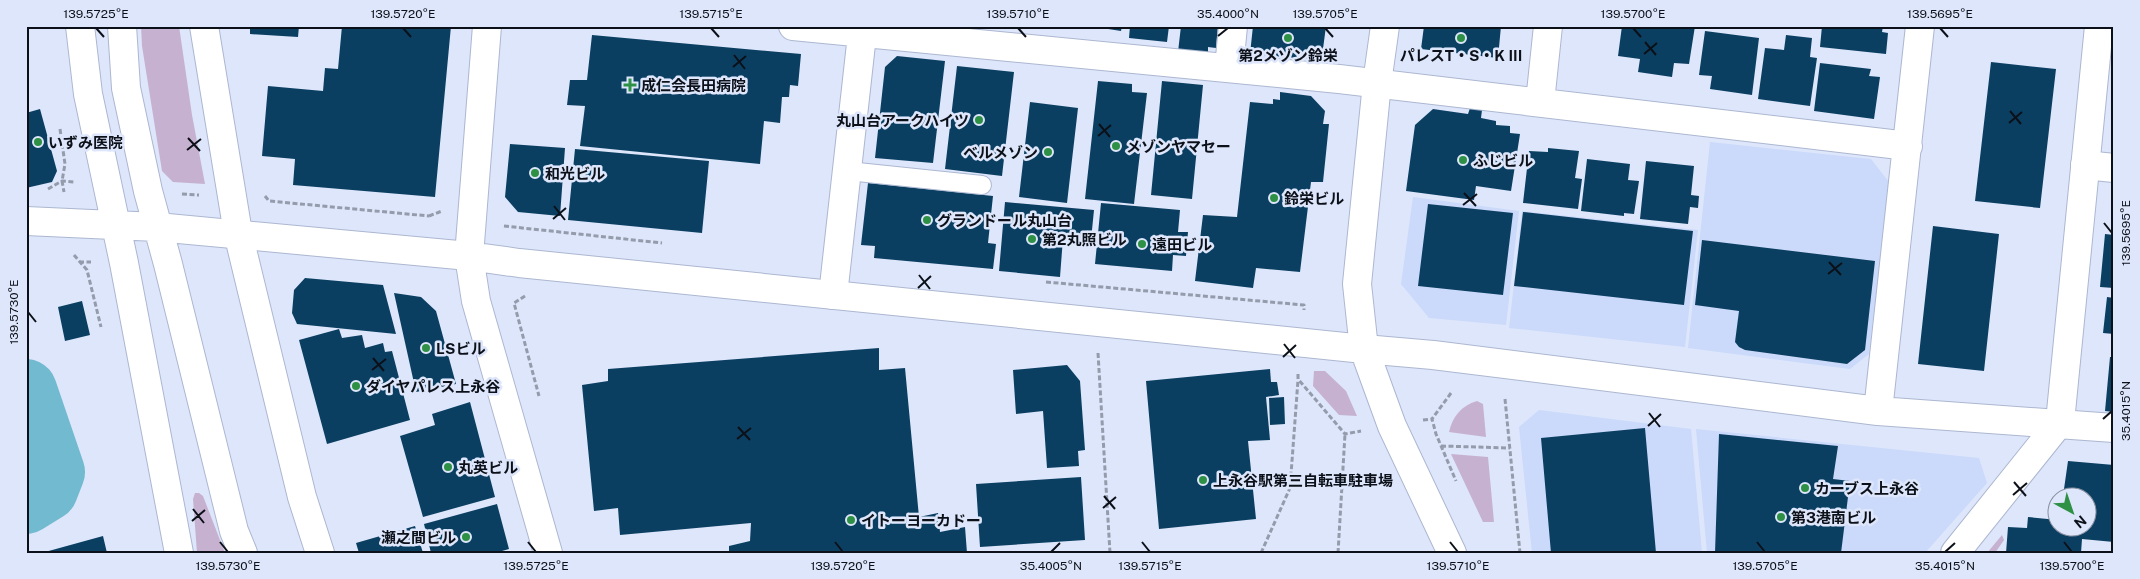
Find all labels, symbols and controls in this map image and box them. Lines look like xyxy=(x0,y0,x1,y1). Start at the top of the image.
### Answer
text: 139.5725°E xyxy=(63,7,129,21)
text: 139.5720°E xyxy=(370,7,436,21)
text: 139.5715°E xyxy=(679,7,743,21)
text: 139.5710°E xyxy=(987,7,1049,21)
text: 35.4000°N xyxy=(1197,7,1259,21)
text: 139.5705°E xyxy=(1292,7,1358,21)
text: 139.5700°E xyxy=(1601,7,1665,21)
text: 139.5695°E xyxy=(1907,7,1973,21)
marker: 第2メゾン鈴栄 xyxy=(1282,32,1294,44)
marker: パレスT・S・K III xyxy=(1455,32,1467,44)
place label: 第2メゾン鈴栄 xyxy=(1238,47,1338,64)
place label: パレスT・S・K III xyxy=(1400,47,1522,64)
place label: 成仁会長田病院 xyxy=(641,77,746,94)
marker: 成仁会長田病院 xyxy=(623,78,637,92)
place label: 丸山台アークハイツ xyxy=(836,112,969,129)
marker: 丸山台アークハイツ xyxy=(973,114,985,126)
place label: いずみ医院 xyxy=(48,134,123,151)
marker: いずみ医院 xyxy=(32,136,44,148)
place label: メゾンヤマセー xyxy=(1126,138,1231,155)
marker: メゾンヤマセー xyxy=(1110,140,1122,152)
place label: ベルメゾン xyxy=(963,144,1038,161)
marker: ベルメゾン xyxy=(1042,146,1054,158)
place label: ふじビル xyxy=(1473,152,1533,169)
marker: ふじビル xyxy=(1457,154,1469,166)
place label: 和光ビル xyxy=(545,165,605,182)
marker: 和光ビル xyxy=(529,167,541,179)
place label: 鈴栄ビル xyxy=(1284,190,1344,207)
marker: 鈴栄ビル xyxy=(1268,192,1280,204)
text: 139.5695°E xyxy=(2119,200,2133,266)
place label: グランドール丸山台 xyxy=(937,212,1072,229)
marker: グランドール丸山台 xyxy=(921,214,933,226)
place label: 第2丸照ビル xyxy=(1042,231,1127,248)
marker: 第2丸照ビル xyxy=(1026,233,1038,245)
place label: 遠田ビル xyxy=(1152,236,1212,253)
marker: 遠田ビル xyxy=(1136,238,1148,250)
text: 139.5730°E xyxy=(7,279,21,345)
place label: LSビル xyxy=(436,340,485,357)
marker: LSビル xyxy=(420,342,432,354)
place label: ダイヤパレス上永谷 xyxy=(366,378,500,395)
marker: ダイヤパレス上永谷 xyxy=(350,380,362,392)
text: 35.4015°N xyxy=(2119,381,2133,441)
place label: 丸英ビル xyxy=(458,459,518,476)
marker: 丸英ビル xyxy=(442,461,454,473)
place label: 上永谷駅第三自転車駐車場 xyxy=(1213,472,1393,489)
marker: 上永谷駅第三自転車駐車場 xyxy=(1197,474,1209,486)
place label: カーブス上永谷 xyxy=(1815,480,1919,497)
marker: カーブス上永谷 xyxy=(1799,482,1811,494)
north arrow xyxy=(2048,486,2098,536)
place label: 第3港南ビル xyxy=(1791,509,1876,526)
marker: 第3港南ビル xyxy=(1775,511,1787,523)
place label: イトーヨーカドー xyxy=(861,512,981,529)
text: N xyxy=(2071,512,2090,532)
marker: イトーヨーカドー xyxy=(845,514,857,526)
place label: 瀬之間ビル xyxy=(381,529,456,546)
marker: 瀬之間ビル xyxy=(460,531,472,543)
text: 139.5730°E xyxy=(195,559,261,573)
text: 139.5725°E xyxy=(503,559,569,573)
text: 139.5720°E xyxy=(810,559,876,573)
text: 35.4005°N xyxy=(1020,559,1082,573)
text: 139.5715°E xyxy=(1118,559,1182,573)
text: 139.5710°E xyxy=(1427,559,1489,573)
text: 139.5705°E xyxy=(1732,559,1798,573)
text: 35.4015°N xyxy=(1915,559,1975,573)
text: 139.5700°E xyxy=(2040,559,2104,573)

